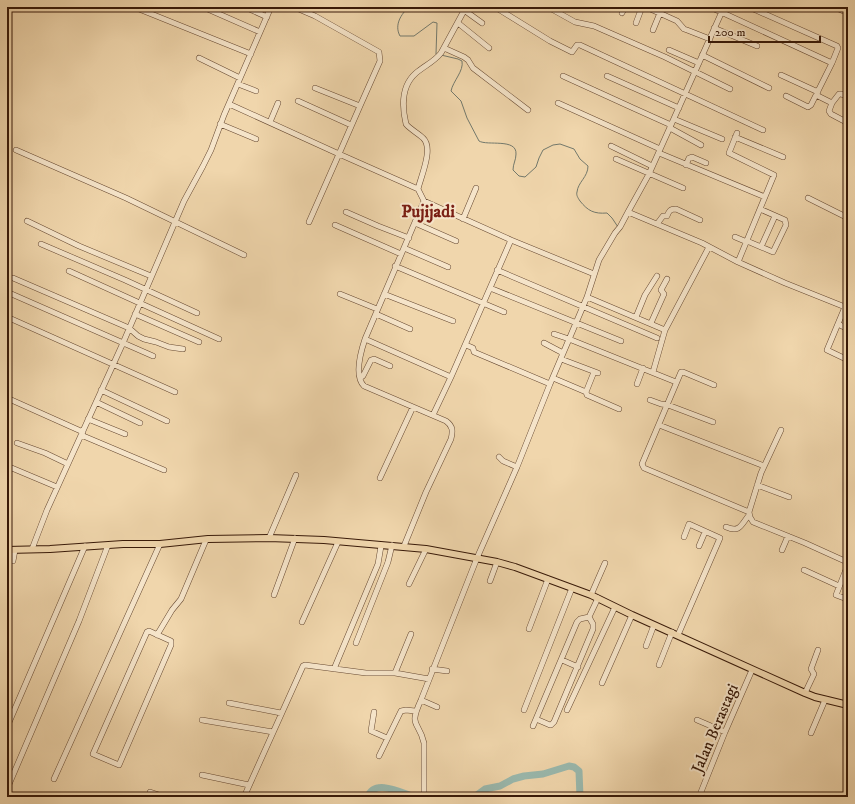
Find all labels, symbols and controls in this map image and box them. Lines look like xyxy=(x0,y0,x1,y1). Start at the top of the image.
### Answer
scale bar xyxy=(709,18,820,44)
text: 200 m xyxy=(715,25,745,40)
district label: Pujijadi xyxy=(401,201,455,223)
street label: Jalan Berastagi xyxy=(686,681,743,778)

